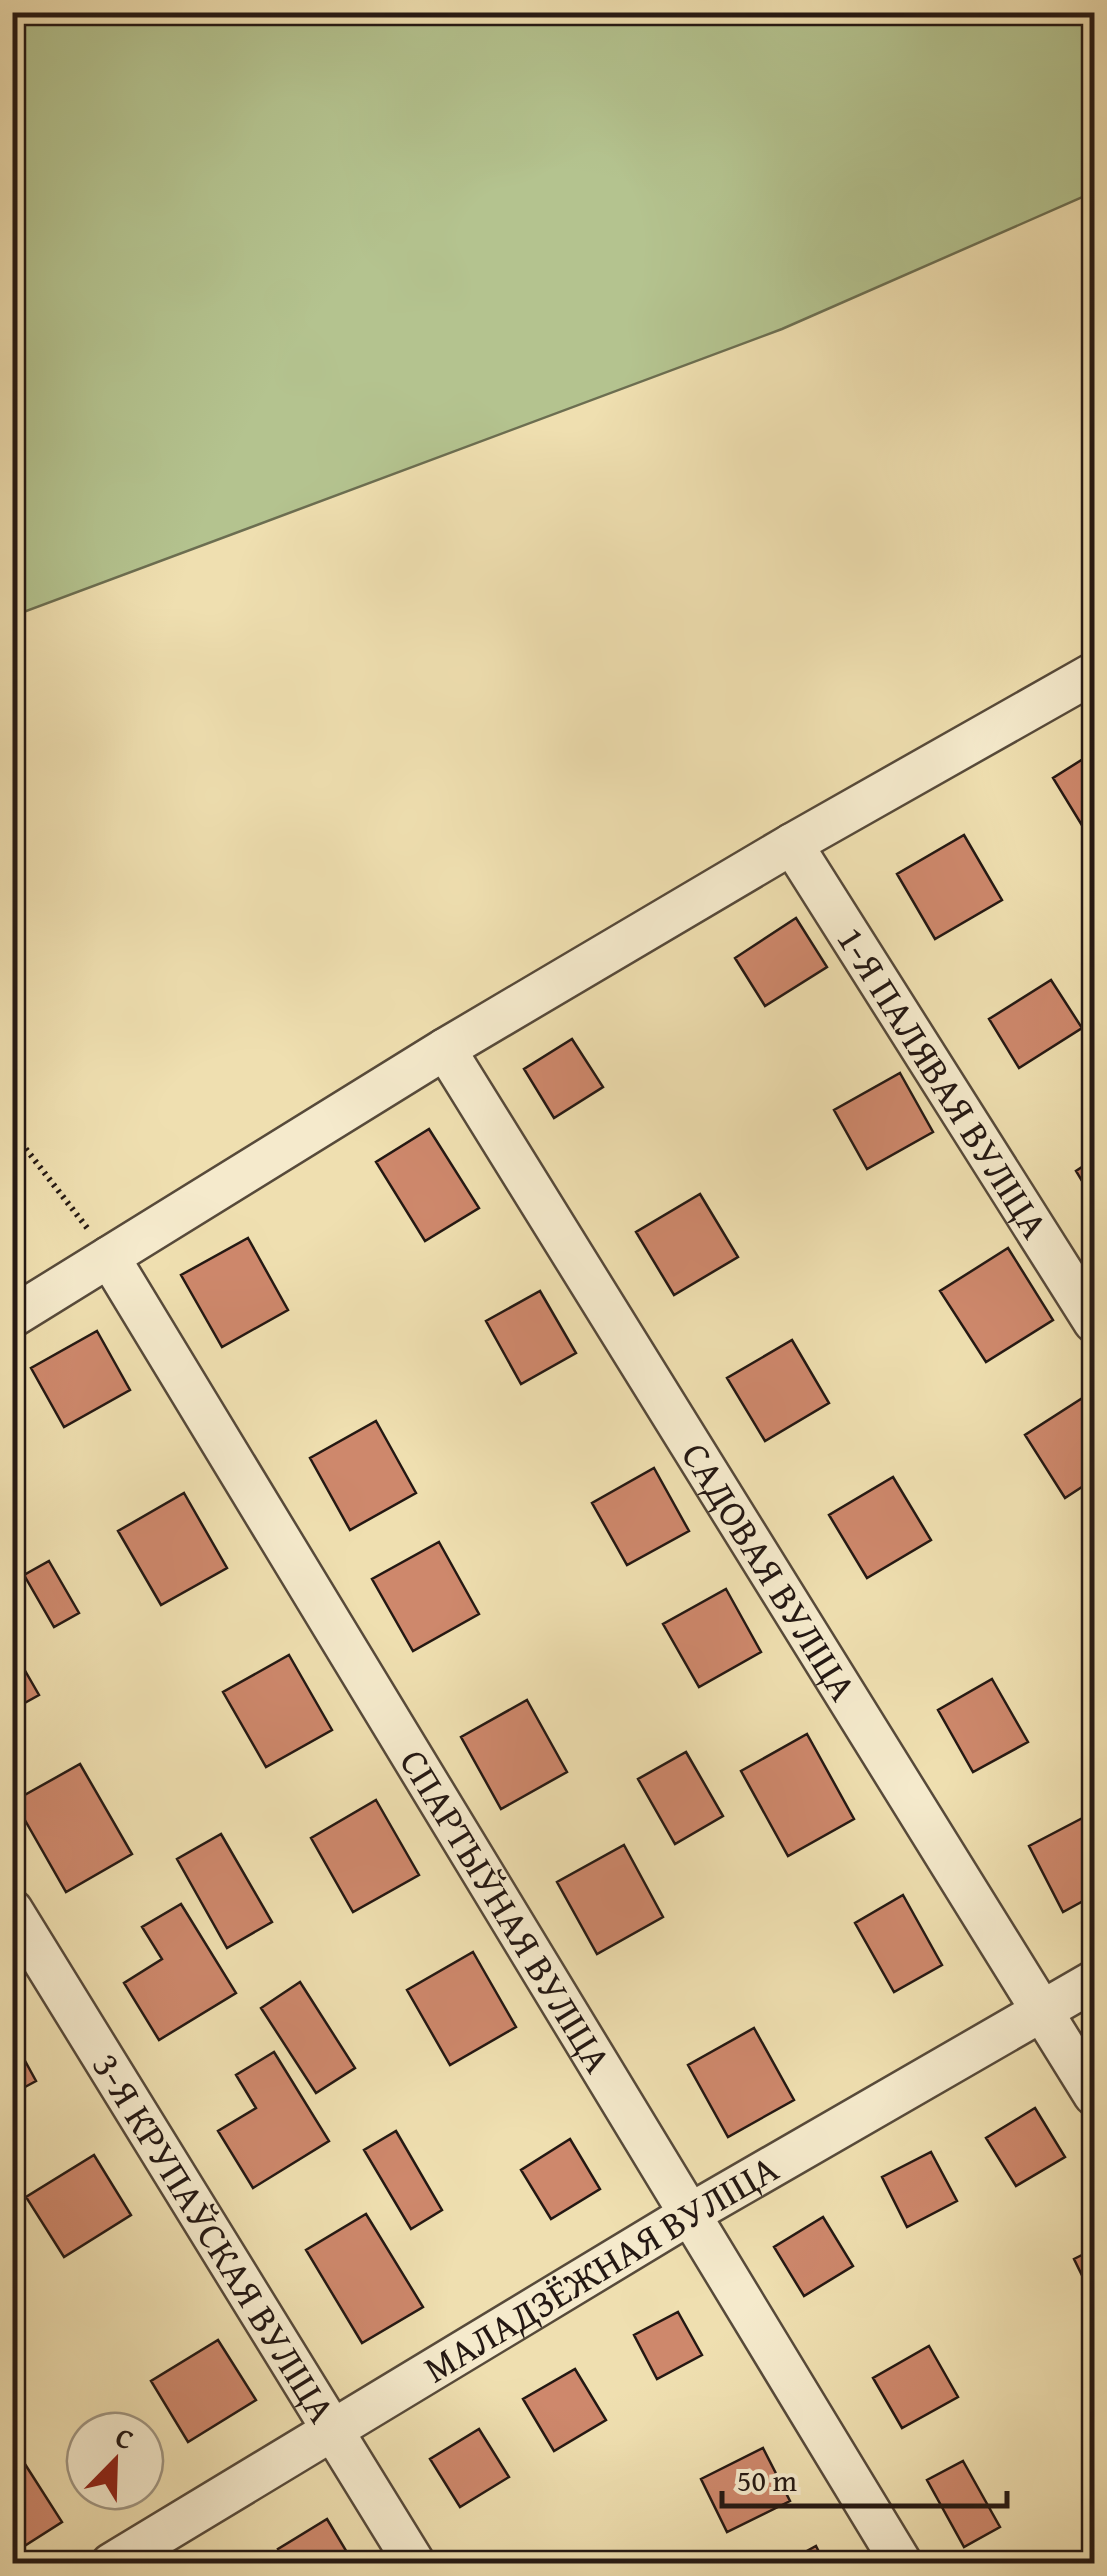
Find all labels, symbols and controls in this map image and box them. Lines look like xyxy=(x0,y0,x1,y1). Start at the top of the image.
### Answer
street label: 1-Я ПАЛЯВАЯ ВУЛІЦА xyxy=(824,915,1063,1249)
street label: САДОВАЯ ВУЛІЦА xyxy=(669,1431,872,1711)
street label: СПАРТЫЎНАЯ ВУЛІЦА xyxy=(387,1738,626,2083)
street label: 3-Я КРУПАЎСКАЯ ВУЛІЦА xyxy=(79,2041,350,2433)
street label: МАЛАДЗЁЖНАЯ ВУЛІЦА xyxy=(413,2140,788,2396)
north arrow xyxy=(65,2411,165,2511)
text: С xyxy=(110,2416,140,2459)
scale bar xyxy=(722,2446,1007,2508)
text: 50 m xyxy=(737,2458,797,2502)

